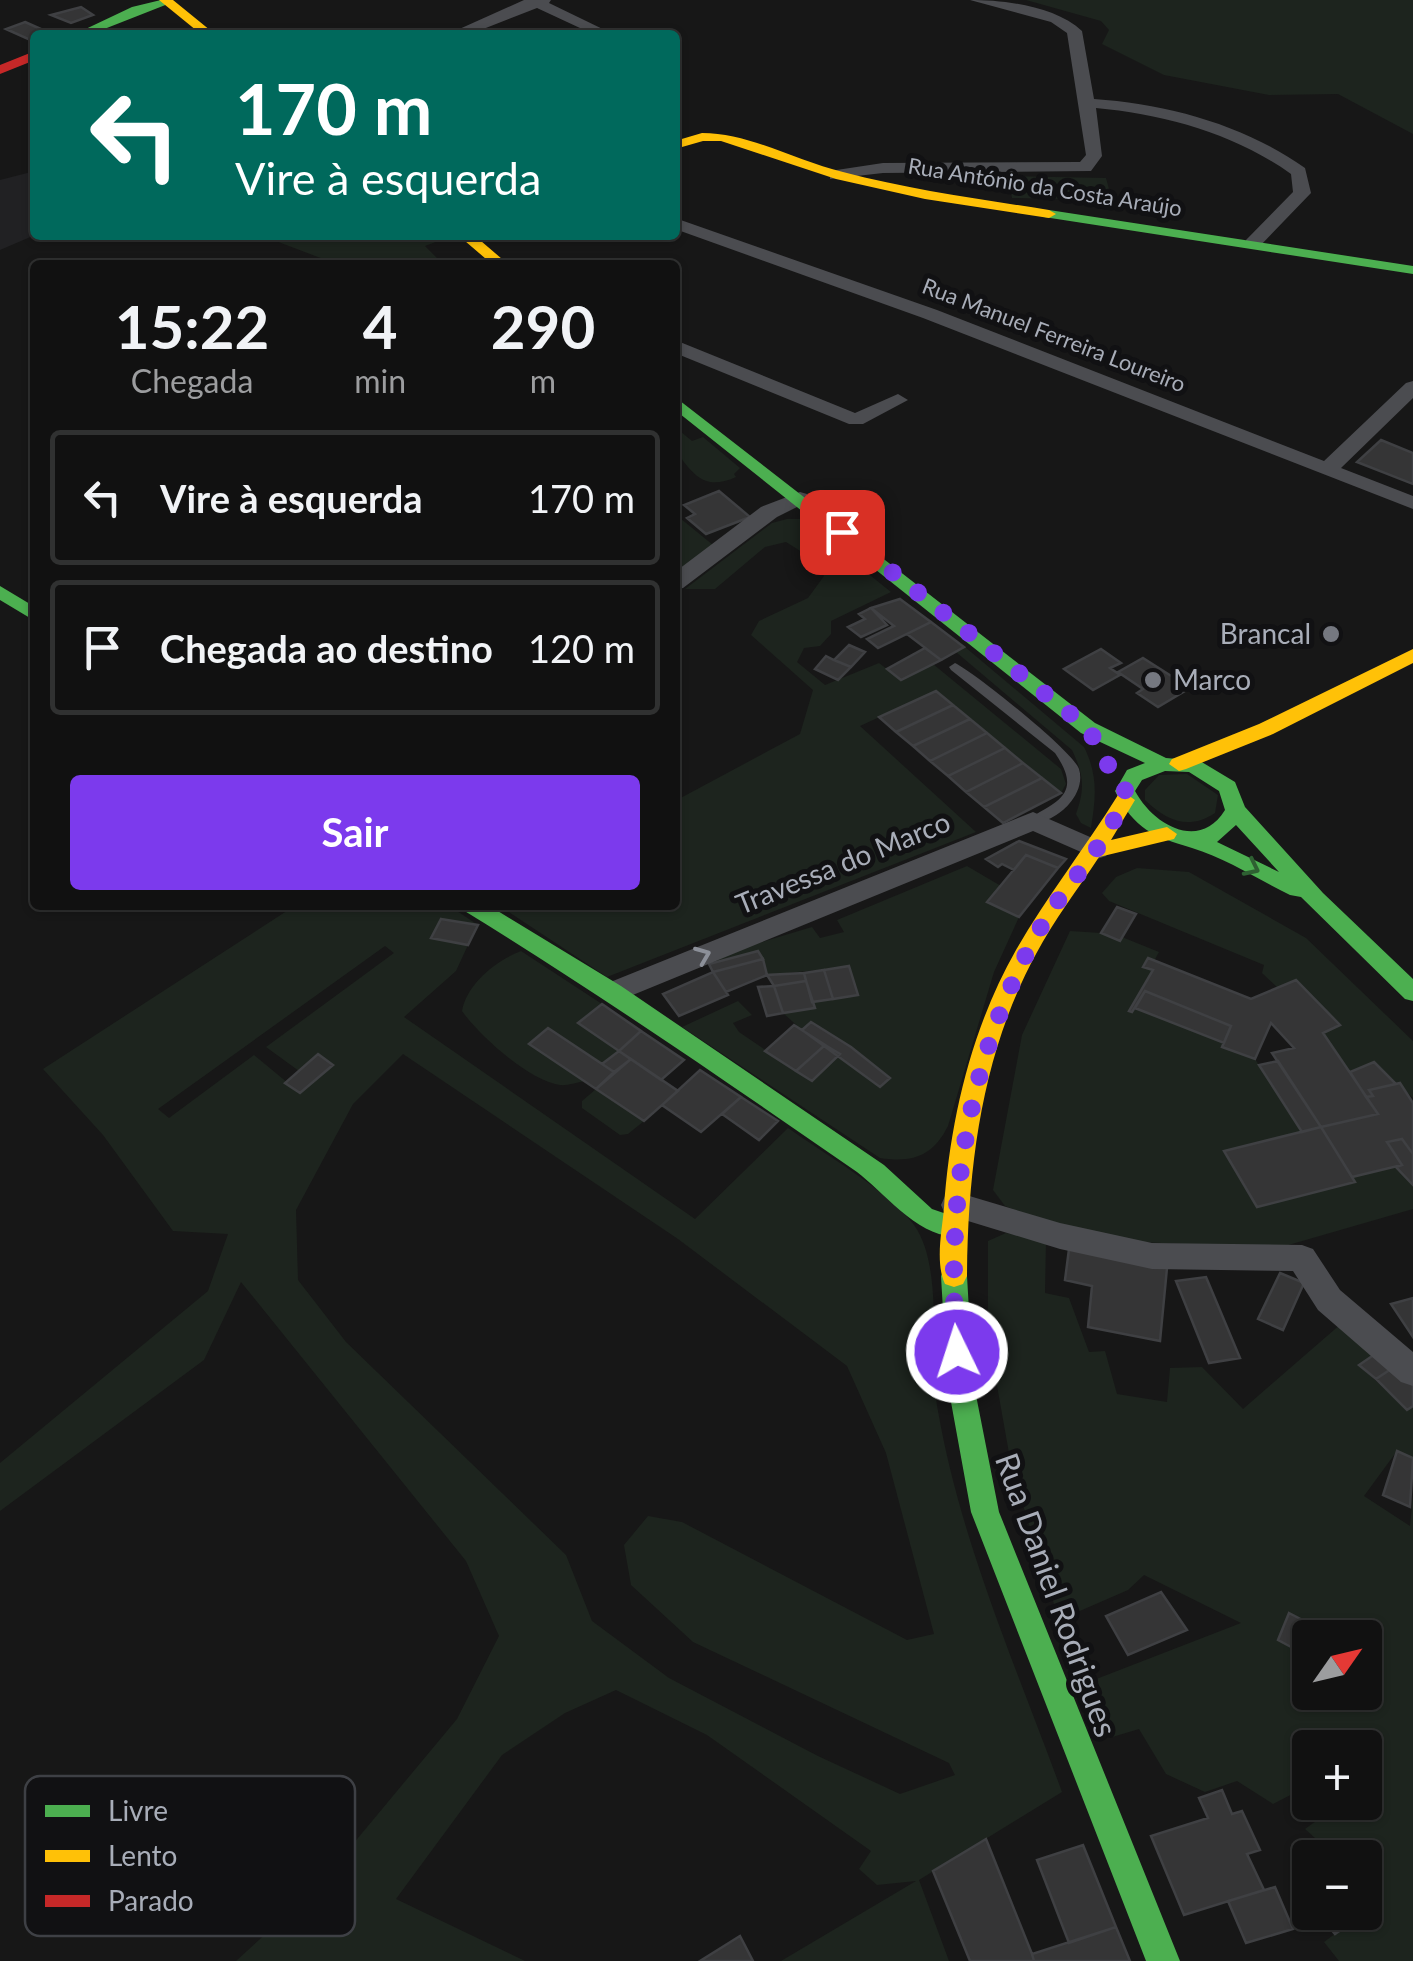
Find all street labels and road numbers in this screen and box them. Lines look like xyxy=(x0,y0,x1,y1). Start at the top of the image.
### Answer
street label: Rua António da Costa Araújo xyxy=(906,152,1184,222)
street label: Rua Manuel Ferreira Loureiro xyxy=(919,272,1190,397)
street label: Travessa do Marco xyxy=(731,804,955,921)
street label: Rua Daniel Rodrigues xyxy=(988,1447,1127,1742)

